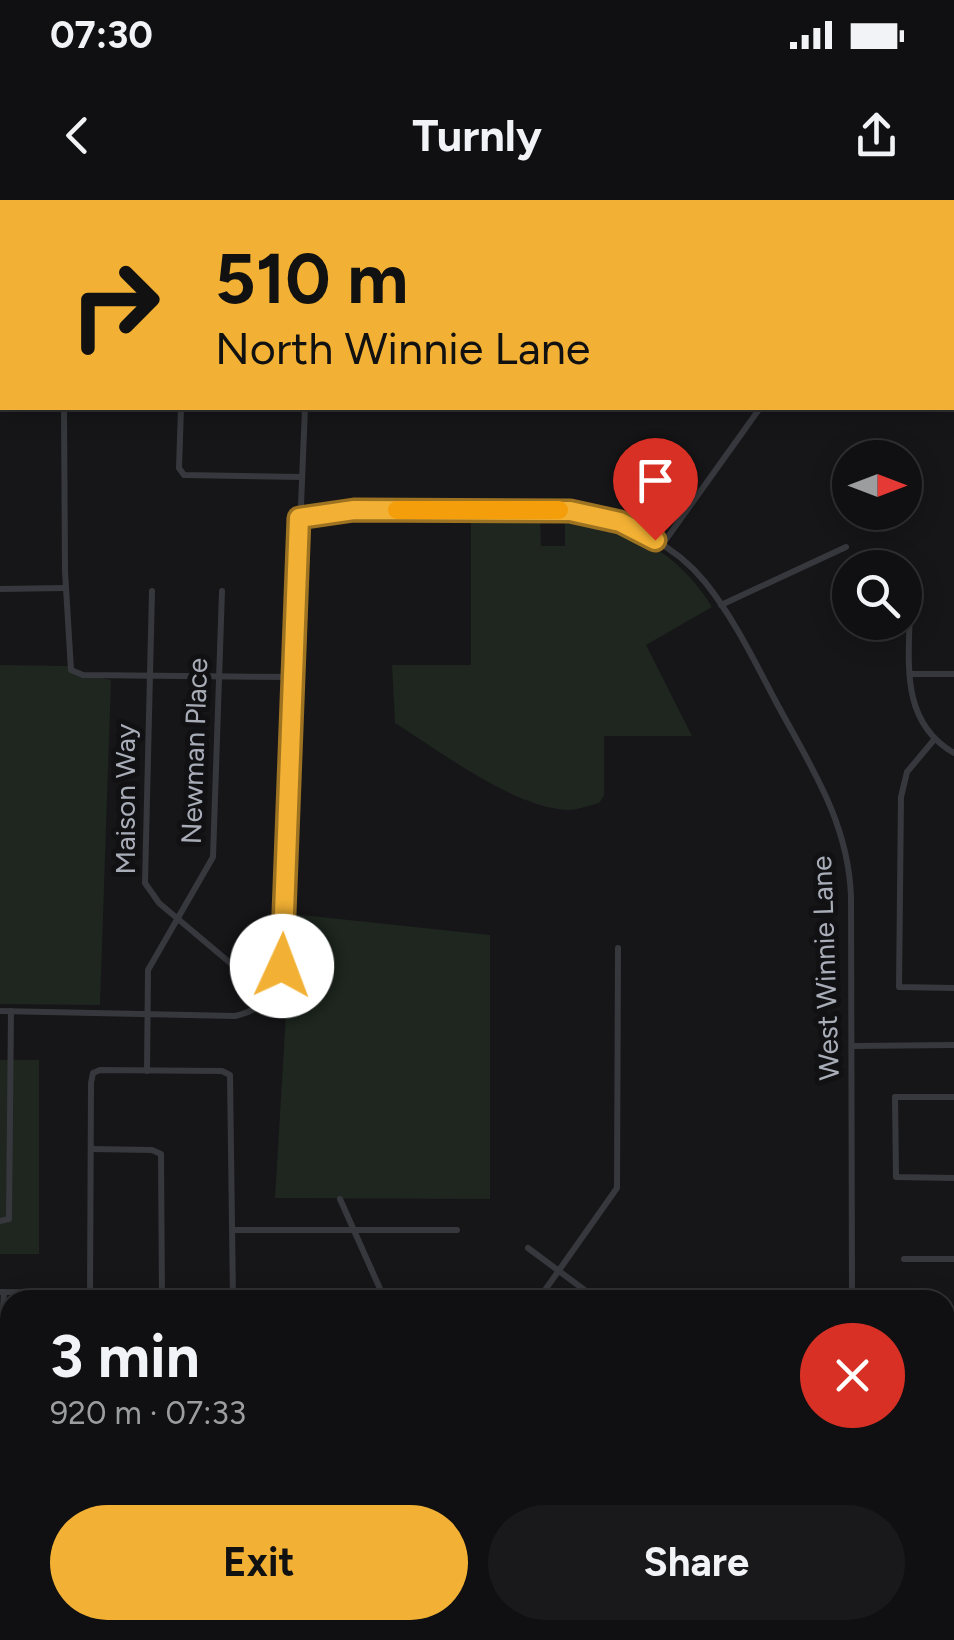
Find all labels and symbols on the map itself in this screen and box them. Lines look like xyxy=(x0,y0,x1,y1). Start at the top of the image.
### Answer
pin xyxy=(613,438,698,541)
north arrow xyxy=(832,440,922,530)
street label: Newman Place xyxy=(174,657,214,845)
street label: Maison Way xyxy=(108,723,142,874)
street label: West Winnie Lane xyxy=(804,855,846,1081)
position arrow xyxy=(230,914,334,1018)

